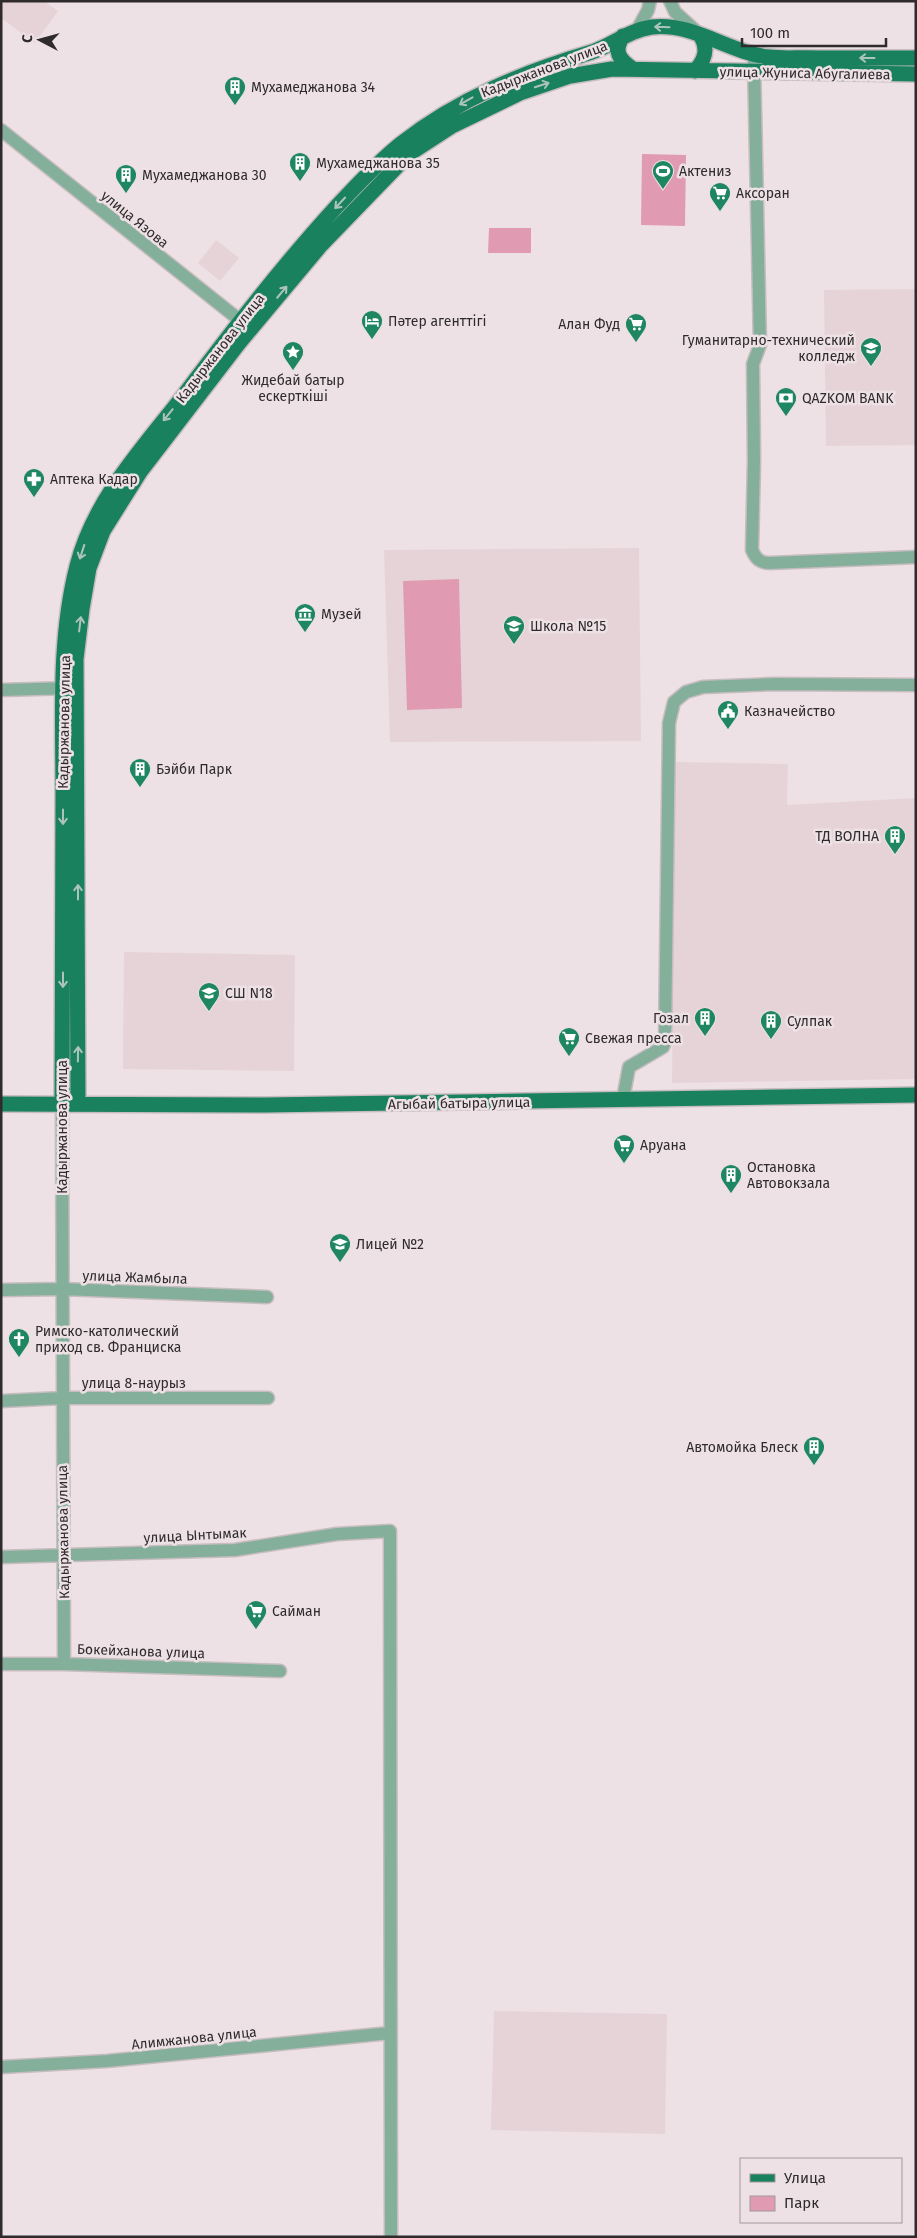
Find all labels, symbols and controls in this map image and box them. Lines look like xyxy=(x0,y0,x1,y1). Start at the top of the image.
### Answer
north arrow xyxy=(15,15,65,65)
scale bar xyxy=(742,15,886,47)
one-way arrow xyxy=(654,23,670,32)
text: 100 m xyxy=(750,24,790,42)
text: С xyxy=(19,34,36,44)
street label: Кадыржанова улица xyxy=(479,38,610,101)
one-way arrow xyxy=(859,53,876,63)
street label: улица Жуниса Абугалиева xyxy=(719,64,891,83)
building icon: Мухамеджанова 34 xyxy=(223,75,247,106)
place label: Мухамеджанова 34 xyxy=(251,79,376,96)
one-way arrow xyxy=(533,80,549,90)
one-way arrow xyxy=(458,96,473,106)
building icon: Мухамеджанова 35 xyxy=(288,151,312,182)
place label: Мухамеджанова 35 xyxy=(316,155,440,172)
sports icon: Актениз xyxy=(651,159,675,190)
building icon: Мухамеджанова 30 xyxy=(114,163,138,194)
place label: Актениз xyxy=(679,163,732,180)
place label: Мухамеджанова 30 xyxy=(142,167,267,184)
supermarket icon: Аксоран xyxy=(708,181,732,212)
place label: Аксоран xyxy=(736,185,790,202)
street label: улица Язова xyxy=(98,187,172,252)
one-way arrow xyxy=(334,197,346,209)
one-way arrow xyxy=(277,286,288,299)
street label: Кадыржанова улица xyxy=(172,290,268,406)
hotel icon: Пәтер агенттігі xyxy=(360,309,384,340)
supermarket icon: Алан Фуд xyxy=(624,312,648,343)
place label: Пәтер агенттігі xyxy=(388,313,486,330)
place label: Алан Фуд xyxy=(558,316,620,333)
place label: Гуманитарно-технический колледж xyxy=(682,332,855,365)
school or university icon: Гуманитарно-технический колледж xyxy=(859,336,883,367)
place icon: Жидебай батыр ескерткіші xyxy=(281,340,305,371)
place label: Жидебай батыр ескерткіші xyxy=(241,372,345,405)
bank icon: QAZKOM BANK xyxy=(774,386,798,417)
place label: QAZKOM BANK xyxy=(802,390,894,407)
one-way arrow xyxy=(163,408,174,421)
pharmacy icon: Аптека Кадар xyxy=(22,467,46,498)
place label: Аптека Кадар xyxy=(50,471,138,488)
one-way arrow xyxy=(77,543,86,559)
museum icon: Музей xyxy=(293,602,317,633)
place label: Музей xyxy=(321,606,362,623)
school or university icon: Школа №15 xyxy=(502,614,526,645)
one-way arrow xyxy=(75,617,85,633)
place label: Школа №15 xyxy=(530,618,606,635)
street label: Кадыржанова улица xyxy=(55,655,74,789)
public building icon: Казначейство xyxy=(716,699,740,730)
place label: Казначейство xyxy=(744,703,835,720)
building icon: Бэйби Парк xyxy=(128,757,152,788)
place label: Бэйби Парк xyxy=(156,761,233,778)
one-way arrow xyxy=(58,808,68,825)
building icon: ТД ВОЛНА xyxy=(883,824,907,855)
place label: ТД ВОЛНА xyxy=(815,828,879,845)
one-way arrow xyxy=(73,884,83,900)
one-way arrow xyxy=(58,971,68,987)
school or university icon: СШ N18 xyxy=(197,981,221,1012)
place label: СШ N18 xyxy=(225,985,273,1002)
building icon: Гозал xyxy=(693,1006,717,1037)
building icon: Сулпак xyxy=(759,1009,783,1040)
place label: Гозал xyxy=(653,1010,689,1027)
place label: Сулпак xyxy=(787,1013,833,1030)
supermarket icon: Свежая пресса xyxy=(557,1026,581,1057)
place label: Свежая пресса xyxy=(585,1030,682,1047)
one-way arrow xyxy=(73,1046,83,1062)
street label: Кадыржанова улица xyxy=(54,1060,71,1194)
street label: Агыбай батыра улица xyxy=(388,1094,530,1113)
supermarket icon: Аруана xyxy=(612,1133,636,1164)
place label: Аруана xyxy=(640,1137,686,1154)
place label: Остановка Автовокзала xyxy=(747,1159,830,1192)
building icon: Остановка Автовокзала xyxy=(719,1163,743,1194)
school or university icon: Лицей №2 xyxy=(328,1232,352,1263)
place label: Лицей №2 xyxy=(356,1236,424,1253)
street label: улица Жамбыла xyxy=(82,1267,188,1288)
place label: Римско-католический приход св. Франциска xyxy=(35,1323,181,1356)
church icon: Римско-католический приход св. Франциска xyxy=(7,1327,31,1358)
street label: улица 8-наурыз xyxy=(82,1375,186,1392)
building icon: Автомойка Блеск xyxy=(802,1435,826,1466)
place label: Автомойка Блеск xyxy=(686,1439,799,1456)
street label: Кадыржанова улица xyxy=(54,1465,73,1599)
street label: улица Ынтымак xyxy=(143,1524,248,1547)
supermarket icon: Сайман xyxy=(244,1599,268,1630)
place label: Сайман xyxy=(272,1603,321,1620)
street label: Бокейханова улица xyxy=(77,1641,205,1662)
street label: Алимжанова улица xyxy=(131,2023,258,2054)
legend xyxy=(740,2158,902,2223)
text: Улица xyxy=(784,2169,826,2187)
text: Парк xyxy=(784,2194,819,2212)

